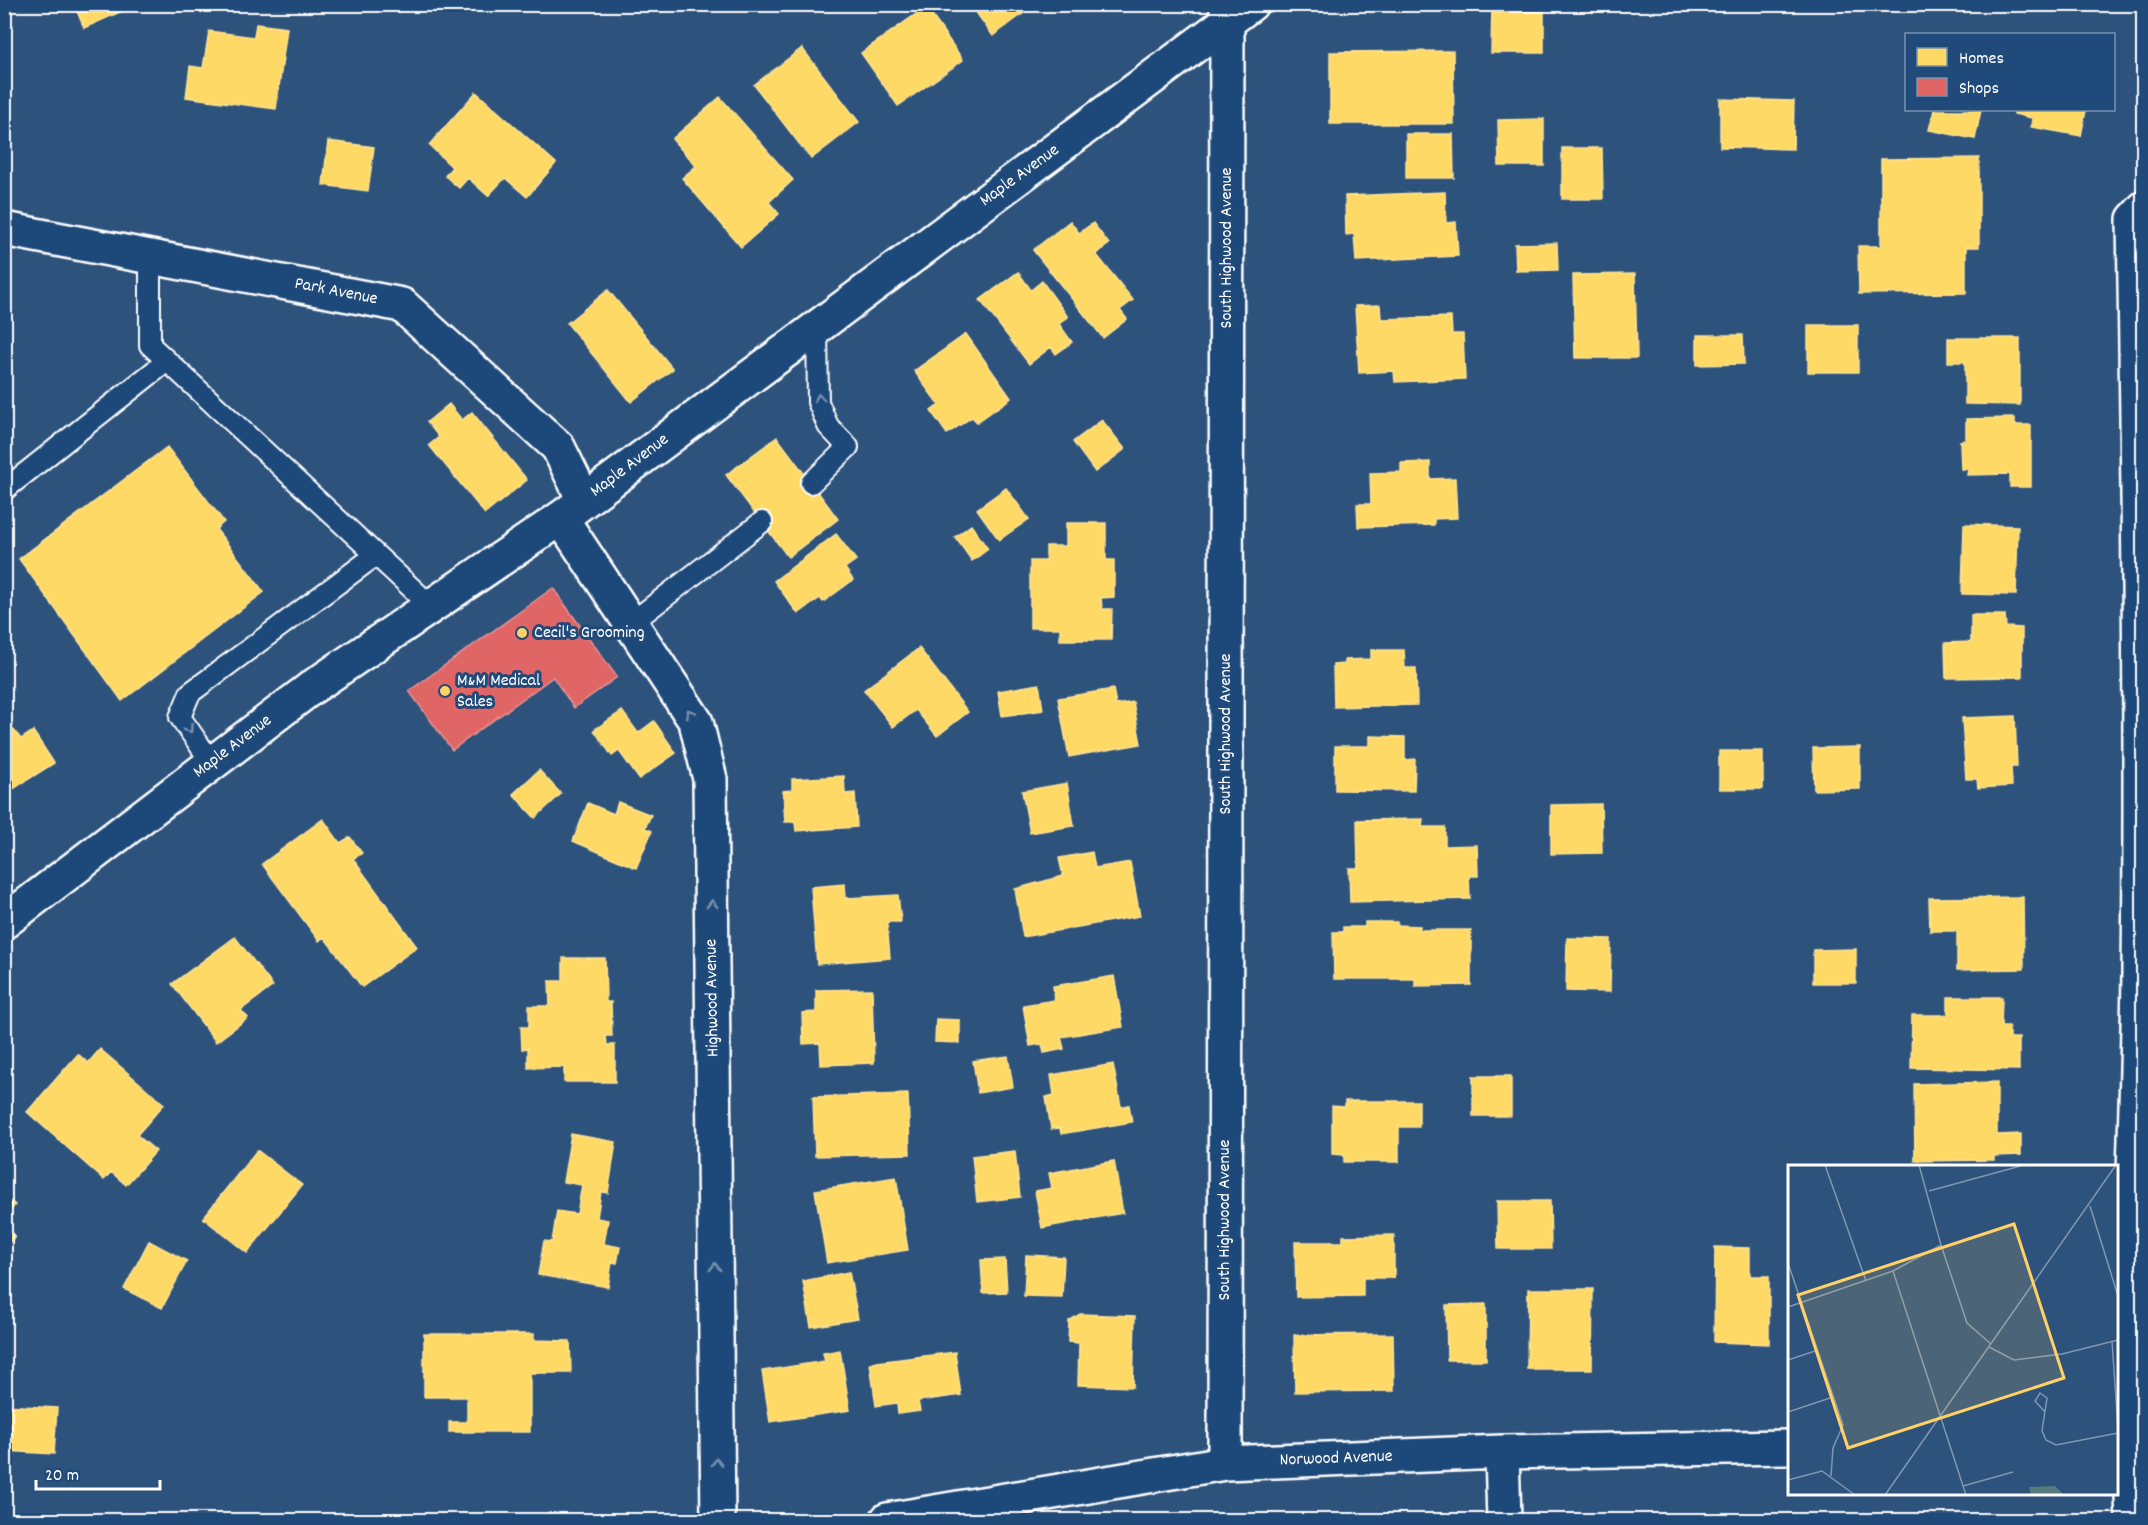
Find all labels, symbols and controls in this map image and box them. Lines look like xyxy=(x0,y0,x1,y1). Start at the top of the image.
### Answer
legend xyxy=(1905,33,2115,111)
text: Homes xyxy=(1959,47,2004,72)
text: Shops xyxy=(1959,77,1999,102)
street label: Maple Avenue xyxy=(975,139,1065,213)
street label: South Highwood Avenue xyxy=(1215,168,1240,328)
street label: Park Avenue xyxy=(292,272,380,312)
one-way arrow xyxy=(814,393,826,403)
street label: Maple Avenue xyxy=(585,428,675,504)
place label: Cecil's Grooming xyxy=(534,621,645,646)
marker: Cecil's Grooming xyxy=(515,626,529,640)
street label: South Highwood Avenue xyxy=(1214,654,1239,814)
place label: M&M Medical Sales xyxy=(457,669,541,715)
marker: M&M Medical Sales xyxy=(438,684,452,698)
one-way arrow xyxy=(686,708,697,719)
street label: Maple Avenue xyxy=(188,709,278,785)
one-way arrow xyxy=(182,723,193,734)
one-way arrow xyxy=(706,900,718,909)
street label: Highwood Avenue xyxy=(699,939,727,1057)
street label: South Highwood Avenue xyxy=(1213,1140,1238,1300)
inset map xyxy=(1788,1165,2118,1495)
one-way arrow xyxy=(709,1263,721,1272)
street label: Norwood Avenue xyxy=(1279,1445,1393,1473)
scale bar xyxy=(36,1453,160,1491)
one-way arrow xyxy=(711,1458,723,1467)
text: 20 m xyxy=(45,1464,79,1489)

